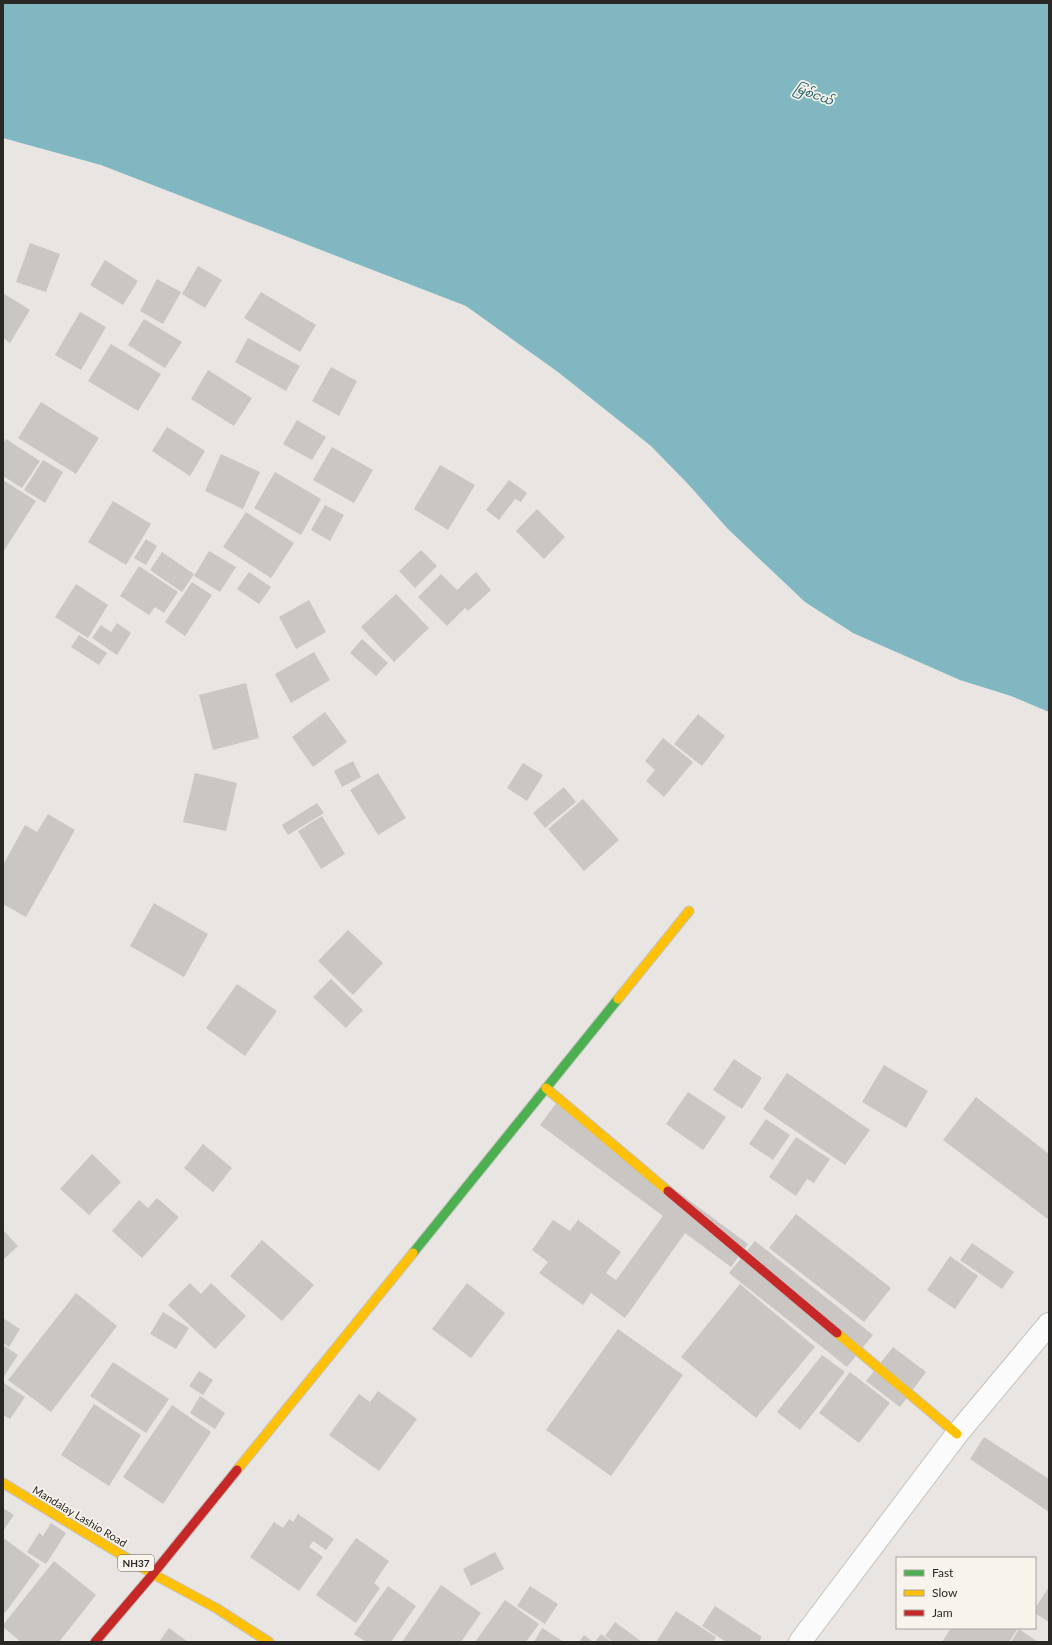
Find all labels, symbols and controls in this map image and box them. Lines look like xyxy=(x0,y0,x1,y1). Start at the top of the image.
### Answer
water label: မြစ်ငယ် xyxy=(791,79,837,111)
street label: Mandalay Lashio Road xyxy=(31,1483,129,1549)
road number: NH37 xyxy=(118,1555,154,1571)
legend xyxy=(896,1557,1036,1629)
text: Fast xyxy=(932,1565,954,1580)
text: Slow xyxy=(932,1585,958,1600)
text: Jam xyxy=(932,1605,953,1620)

